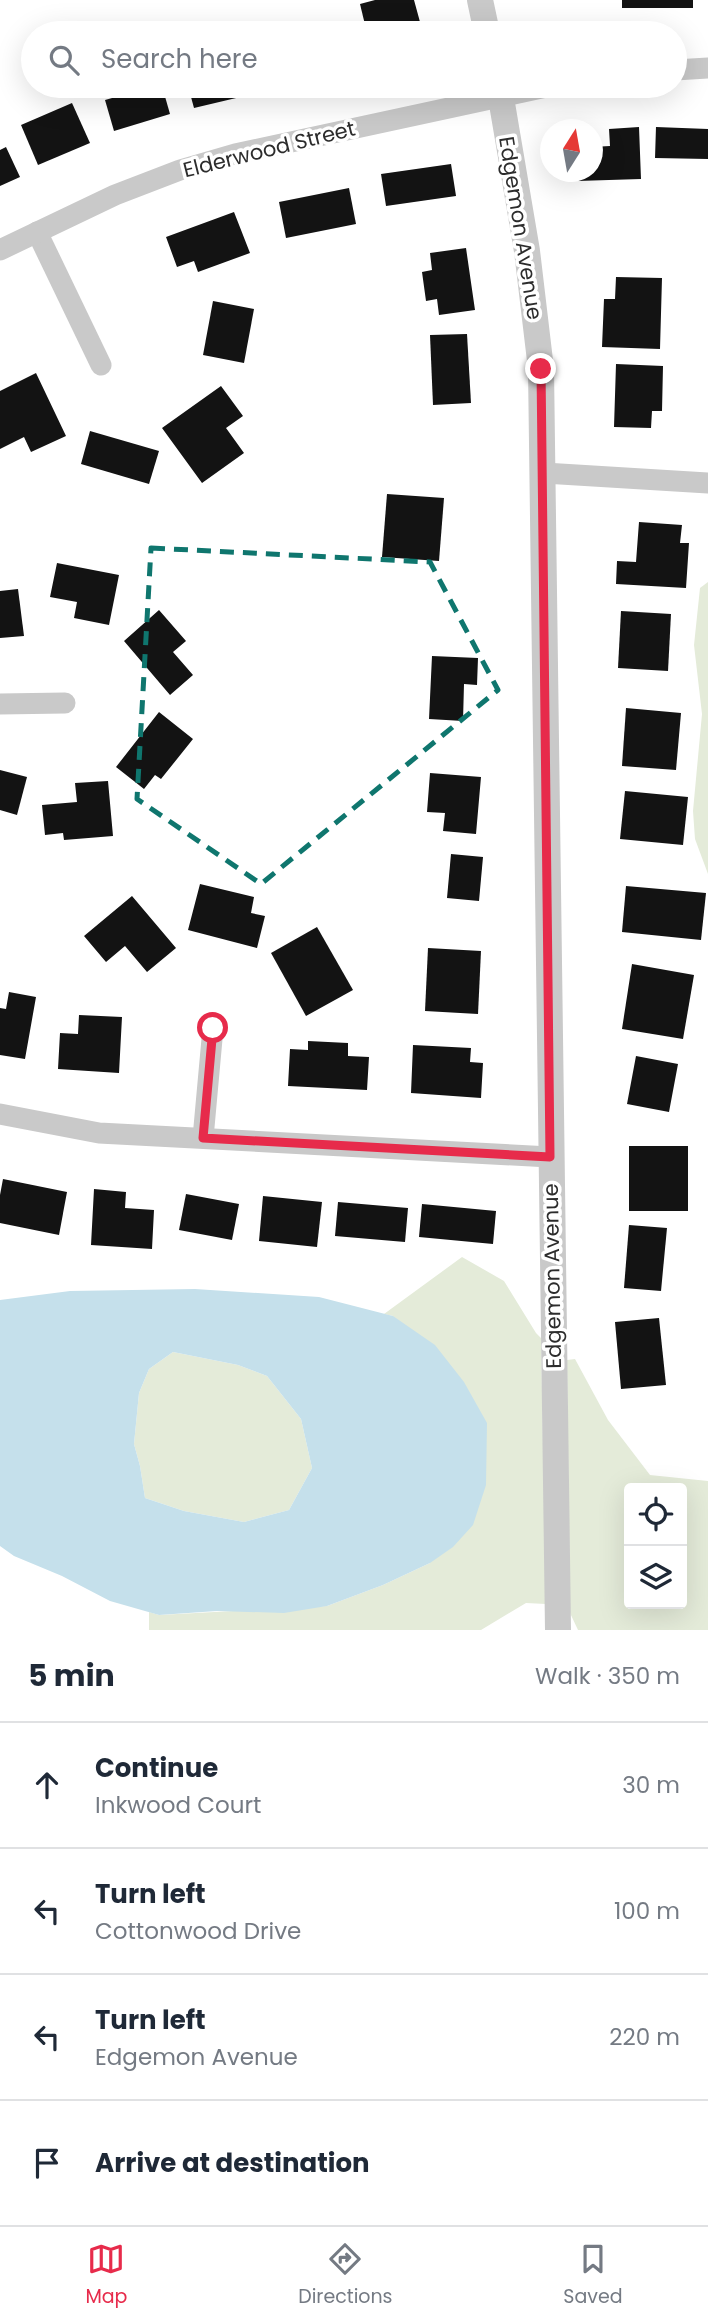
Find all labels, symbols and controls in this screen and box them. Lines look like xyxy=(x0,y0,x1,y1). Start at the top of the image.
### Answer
search box xyxy=(21,21,687,98)
icon: search xyxy=(45,41,83,79)
text: Search here xyxy=(101,41,258,77)
street label: Elderwood Street xyxy=(180,114,358,184)
north arrow xyxy=(540,119,603,182)
street label: Edgemon Avenue xyxy=(492,134,550,322)
route end xyxy=(525,353,556,384)
route start xyxy=(197,1012,228,1043)
street label: Edgemon Avenue xyxy=(536,1183,568,1369)
map controls xyxy=(624,1483,687,1609)
button: locate xyxy=(624,1483,687,1546)
button: layers xyxy=(624,1546,687,1609)
text: 5 min xyxy=(28,1654,115,1697)
text: Walk · 350 m xyxy=(535,1660,680,1692)
text: Continue xyxy=(95,1750,218,1786)
icon: ahead xyxy=(28,1766,66,1804)
text: 30 m xyxy=(622,1769,680,1801)
text: Inkwood Court xyxy=(95,1789,261,1821)
text: Turn left xyxy=(95,1876,206,1912)
icon: left xyxy=(28,1892,66,1930)
text: 100 m xyxy=(614,1895,680,1927)
text: Cottonwood Drive xyxy=(95,1915,301,1947)
text: Turn left xyxy=(95,2002,206,2038)
icon: left xyxy=(28,2018,66,2056)
text: 220 m xyxy=(609,2021,680,2053)
text: Edgemon Avenue xyxy=(95,2041,298,2073)
icon: arrive xyxy=(28,2144,66,2182)
text: Arrive at destination xyxy=(95,2145,370,2181)
tab: Map xyxy=(85,2240,127,2311)
tab: Directions xyxy=(298,2240,393,2311)
tab: Saved xyxy=(563,2240,623,2311)

